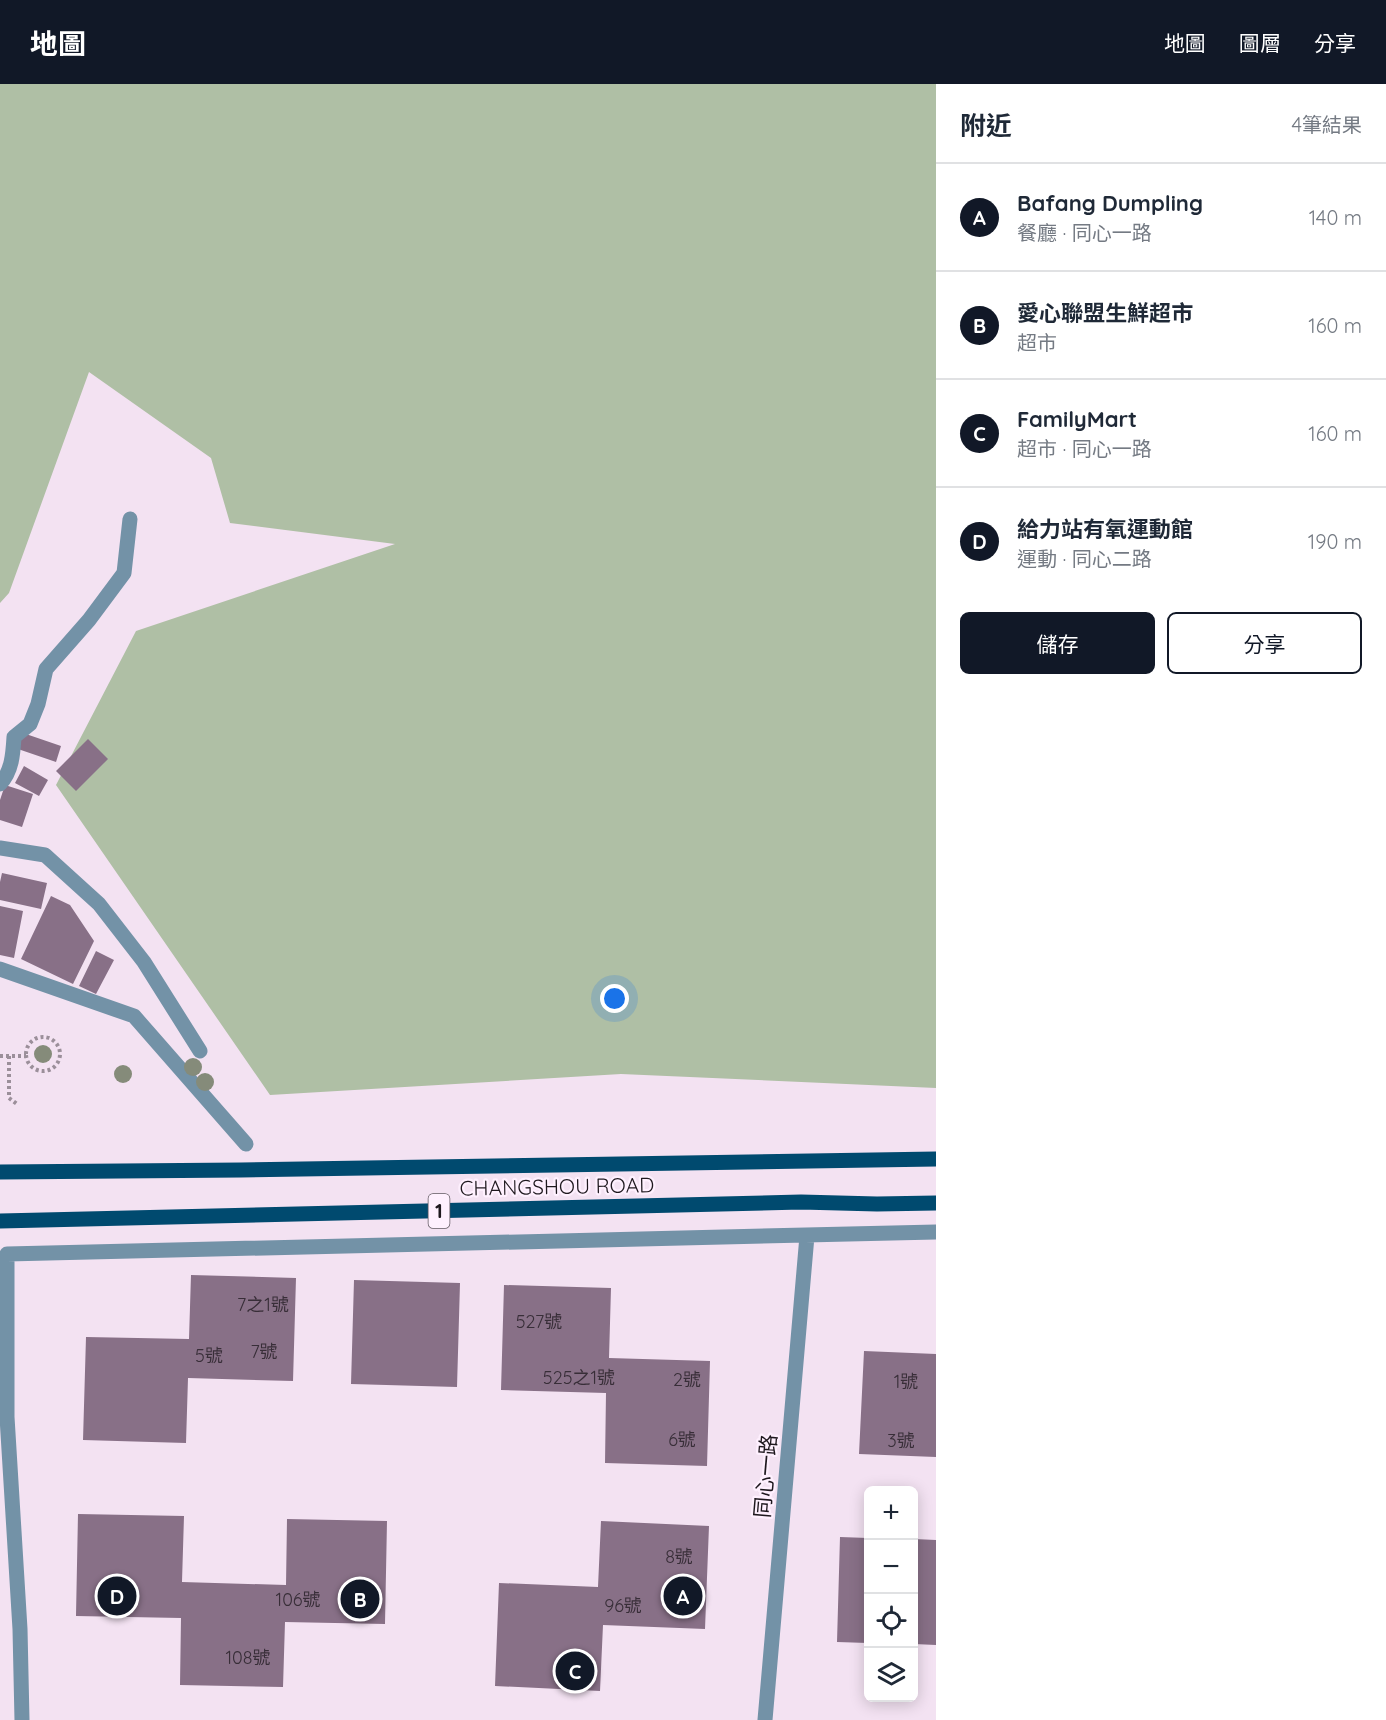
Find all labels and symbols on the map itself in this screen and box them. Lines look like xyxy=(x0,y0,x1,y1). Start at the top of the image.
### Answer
your location xyxy=(600,984,629,1013)
street label: CHANGSHOU ROAD xyxy=(459,1171,654,1201)
road number: 1 xyxy=(428,1194,450,1228)
house number: 7之1號 xyxy=(237,1293,289,1316)
house number: 527號 xyxy=(516,1310,562,1333)
house number: 7號 xyxy=(250,1340,278,1363)
house number: 5號 xyxy=(195,1344,223,1367)
house number: 525之1號 xyxy=(543,1366,615,1389)
house number: 2號 xyxy=(673,1368,701,1391)
house number: 1號 xyxy=(894,1370,918,1393)
house number: 6號 xyxy=(668,1428,696,1451)
house number: 3號 xyxy=(887,1429,915,1452)
street label: 同心一路 xyxy=(748,1433,782,1519)
house number: 8號 xyxy=(665,1545,693,1568)
pin: D xyxy=(98,1574,136,1618)
pin: A xyxy=(664,1574,702,1618)
pin: B xyxy=(340,1576,380,1622)
house number: 106號 xyxy=(275,1588,321,1611)
house number: 96號 xyxy=(604,1594,642,1617)
house number: 108號 xyxy=(225,1646,271,1669)
pin: C xyxy=(556,1648,594,1694)

